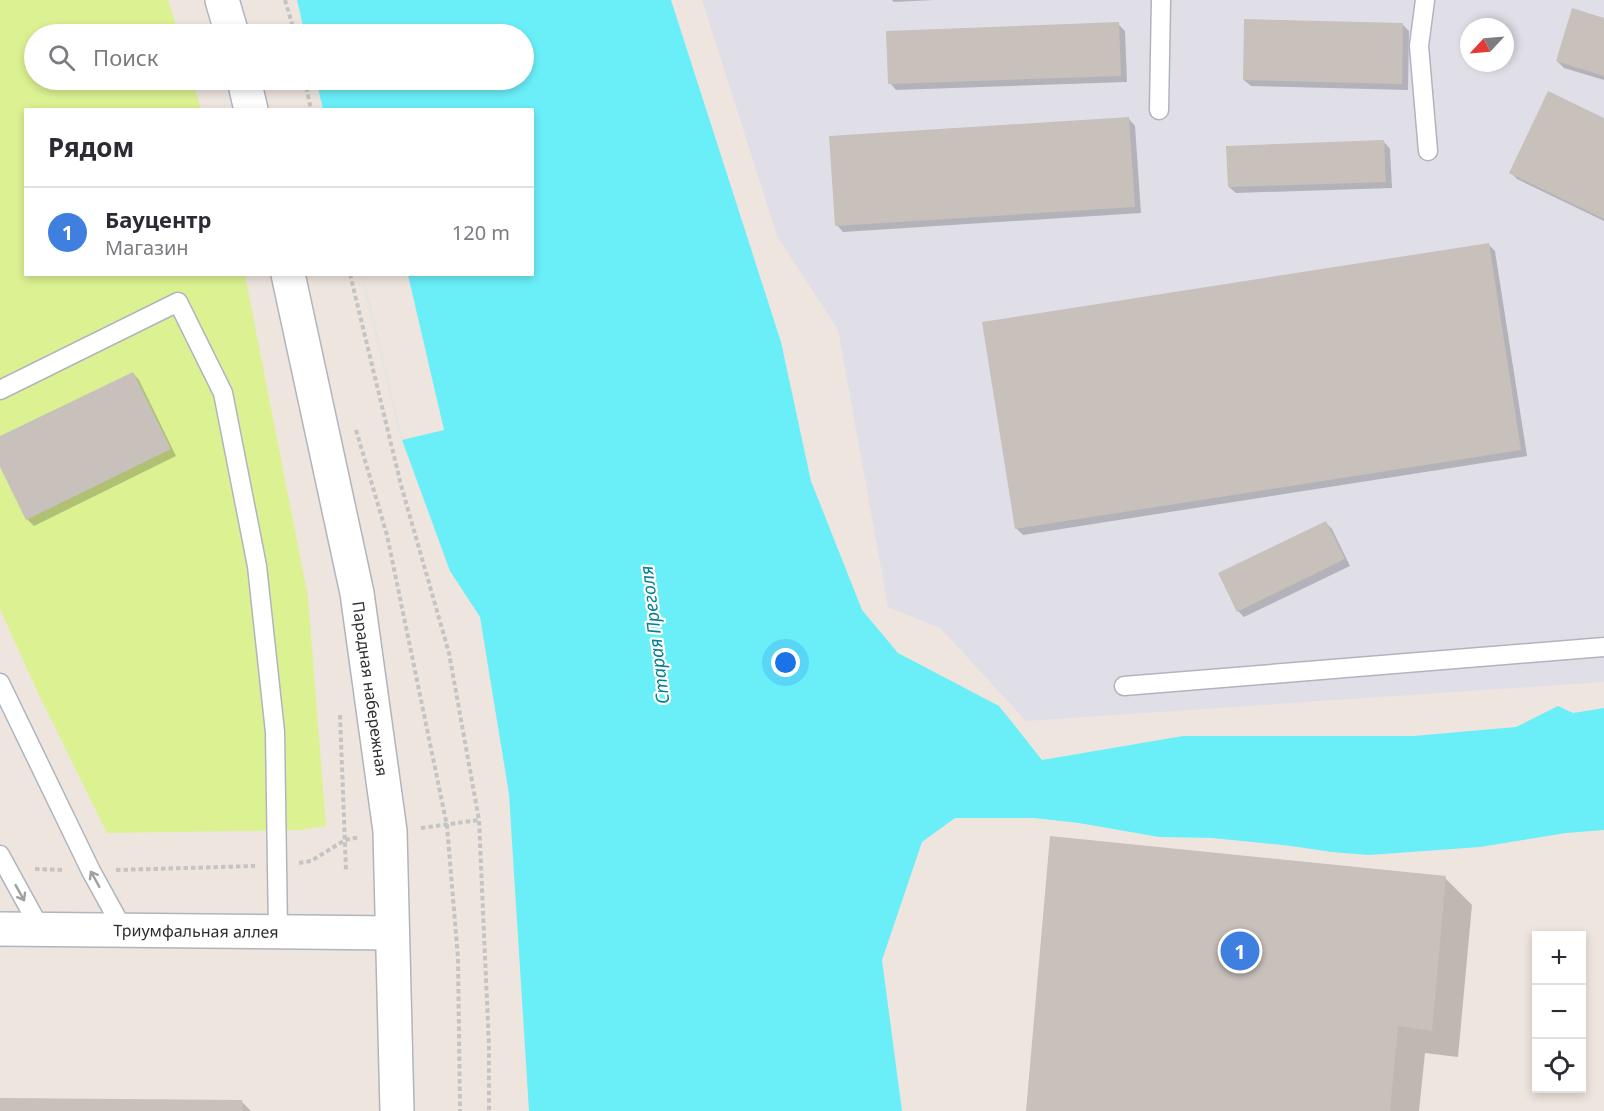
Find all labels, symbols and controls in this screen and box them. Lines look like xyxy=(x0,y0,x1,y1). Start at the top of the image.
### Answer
north arrow xyxy=(1460,18,1514,72)
search box xyxy=(24,24,534,90)
icon: search xyxy=(45,41,78,74)
text: Поиск xyxy=(93,42,158,72)
text: Рядом xyxy=(48,129,134,165)
text: Бауцентр xyxy=(105,204,211,234)
text: 1 xyxy=(62,219,73,246)
text: 120 m xyxy=(452,219,510,246)
text: Магазин xyxy=(105,234,189,261)
water label: Старая Преголя xyxy=(634,565,674,706)
street label: Парадная набережная xyxy=(347,600,393,778)
your location xyxy=(771,648,800,677)
one-way arrow xyxy=(89,871,100,889)
one-way arrow xyxy=(15,883,26,901)
street label: Триумфальная аллея xyxy=(113,919,279,943)
pin: 1 xyxy=(1220,928,1260,974)
map controls xyxy=(1532,931,1586,1093)
button: + xyxy=(1532,931,1586,985)
button: − xyxy=(1532,985,1586,1039)
button: locate xyxy=(1532,1039,1586,1093)

